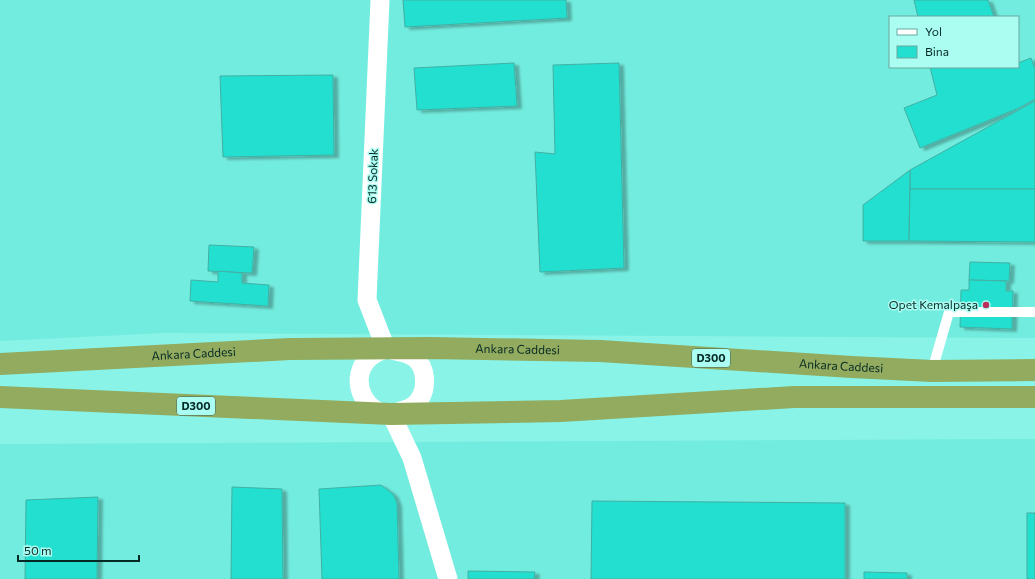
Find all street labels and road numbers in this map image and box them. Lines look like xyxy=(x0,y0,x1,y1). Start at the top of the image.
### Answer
street label: 613 Sokak xyxy=(364,148,380,204)
street label: Ankara Caddesi xyxy=(475,341,560,356)
street label: Ankara Caddesi xyxy=(151,344,236,362)
road number: D300 xyxy=(692,349,730,367)
street label: Ankara Caddesi xyxy=(799,356,884,375)
road number: D300 xyxy=(177,397,215,415)

